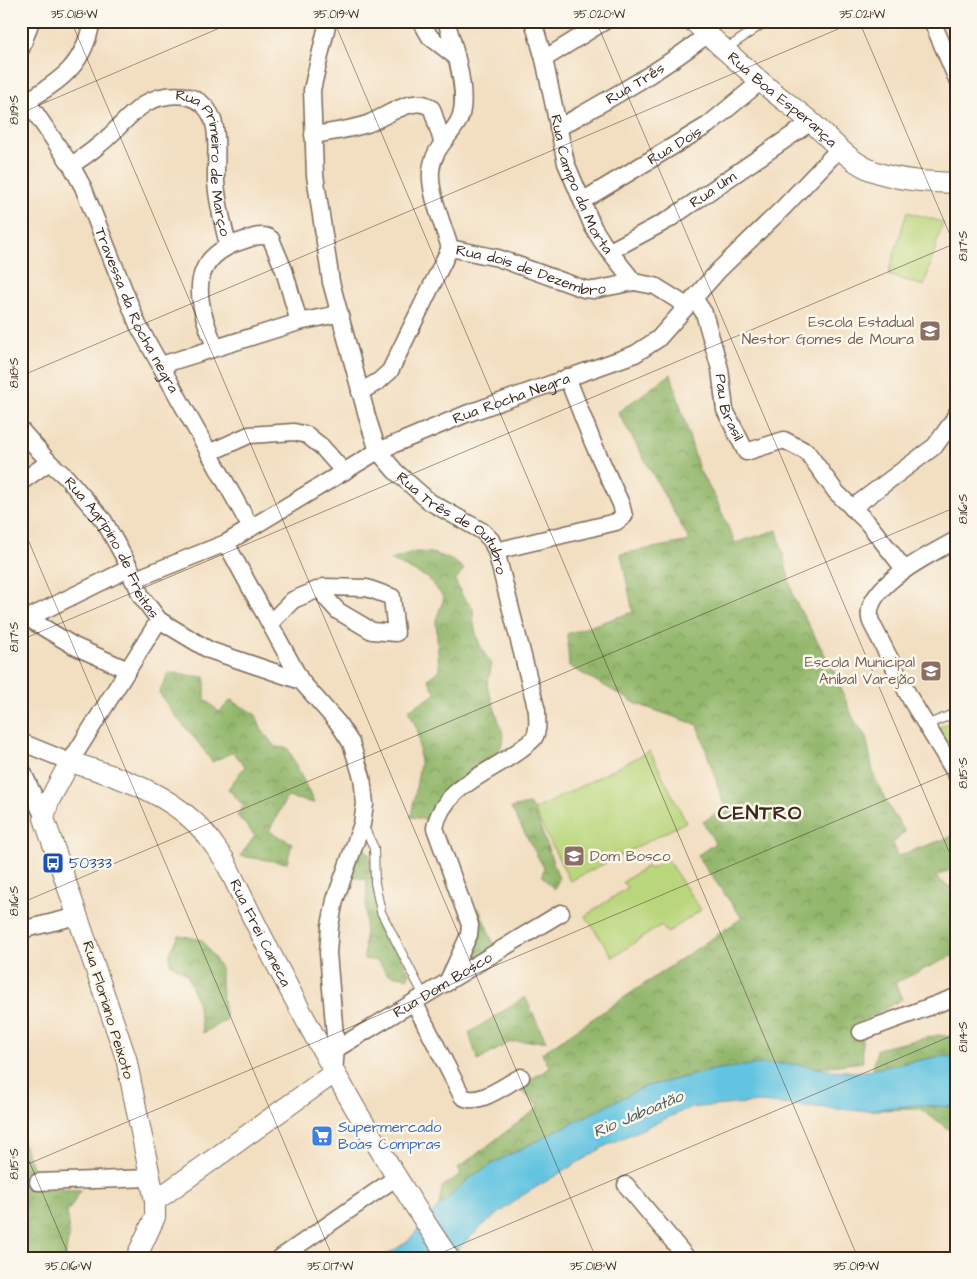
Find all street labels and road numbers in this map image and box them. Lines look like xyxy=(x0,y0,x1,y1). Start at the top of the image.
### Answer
street label: Rua Boa Esperança xyxy=(723,47,842,152)
street label: Rua Três xyxy=(602,57,669,109)
street label: Rua Primeiro de Março xyxy=(175,84,236,239)
street label: Rua Campo da Morta xyxy=(546,113,618,259)
street label: Rua Dois xyxy=(643,120,706,170)
street label: Rua Um xyxy=(685,166,740,213)
street label: Travessa da Rocha negra xyxy=(90,224,184,397)
street label: Rua dois de Dezembro xyxy=(454,239,608,301)
street label: Rua Rocha Negra xyxy=(449,367,573,429)
street label: Pau Brasil xyxy=(710,373,749,444)
street label: Rua Três de Outubro xyxy=(392,467,512,577)
street label: Rua Agripino de Freitas xyxy=(60,472,165,623)
street label: Rua Frei Caneca xyxy=(225,875,297,991)
street label: Rua Floriano Peixoto xyxy=(77,938,139,1082)
street label: Rua Dom Bosco xyxy=(389,946,497,1023)

